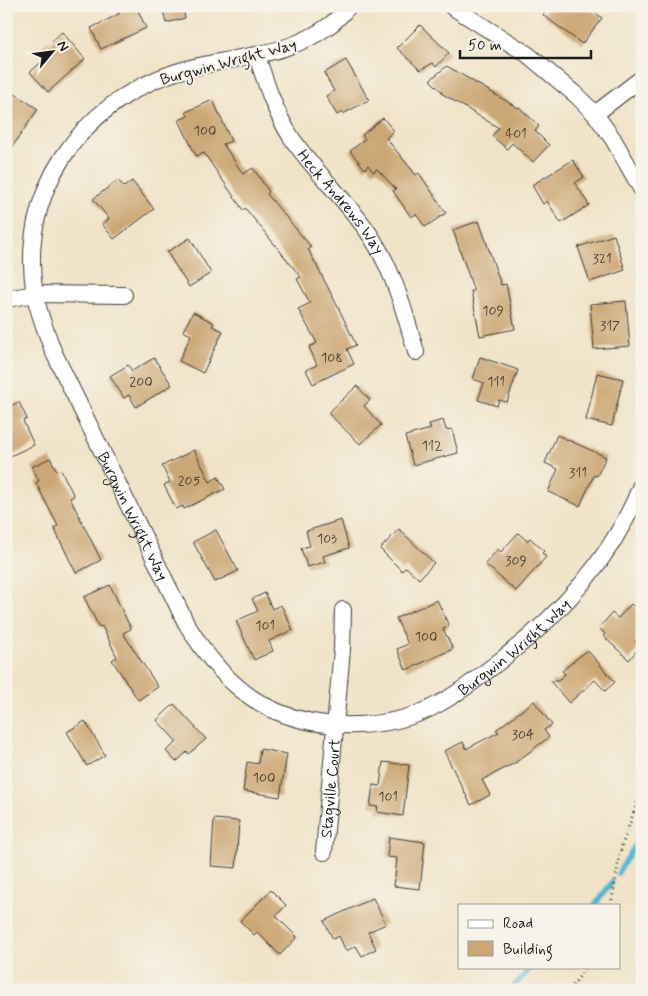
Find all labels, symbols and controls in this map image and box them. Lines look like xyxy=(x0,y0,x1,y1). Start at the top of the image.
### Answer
north arrow xyxy=(28,28,78,78)
scale bar xyxy=(460,28,592,60)
street label: Burgwin Wright Way xyxy=(158,34,299,92)
text: 50 m xyxy=(468,36,502,56)
text: N xyxy=(52,38,73,55)
house number: 100 xyxy=(194,122,216,140)
house number: 401 xyxy=(505,125,527,143)
street label: Heck Andrews Way xyxy=(292,146,388,258)
house number: 321 xyxy=(592,250,612,268)
house number: 109 xyxy=(482,302,504,320)
house number: 317 xyxy=(600,317,620,335)
house number: 108 xyxy=(321,349,343,367)
house number: 200 xyxy=(129,373,153,391)
house number: 111 xyxy=(487,373,505,391)
house number: 112 xyxy=(422,437,442,455)
street label: Burgwin Wright Way xyxy=(92,449,173,584)
house number: 311 xyxy=(569,464,587,482)
house number: 205 xyxy=(178,472,201,490)
house number: 103 xyxy=(317,530,337,548)
house number: 309 xyxy=(505,552,527,570)
street label: Burgwin Wright Way xyxy=(454,595,576,701)
house number: 101 xyxy=(255,617,275,635)
house number: 100 xyxy=(415,628,437,646)
house number: 304 xyxy=(512,726,534,744)
street label: Stagville Court xyxy=(316,737,346,839)
house number: 100 xyxy=(253,769,275,787)
house number: 101 xyxy=(378,788,398,806)
legend xyxy=(458,904,620,968)
text: Road xyxy=(503,914,533,934)
text: Building xyxy=(503,940,553,961)

